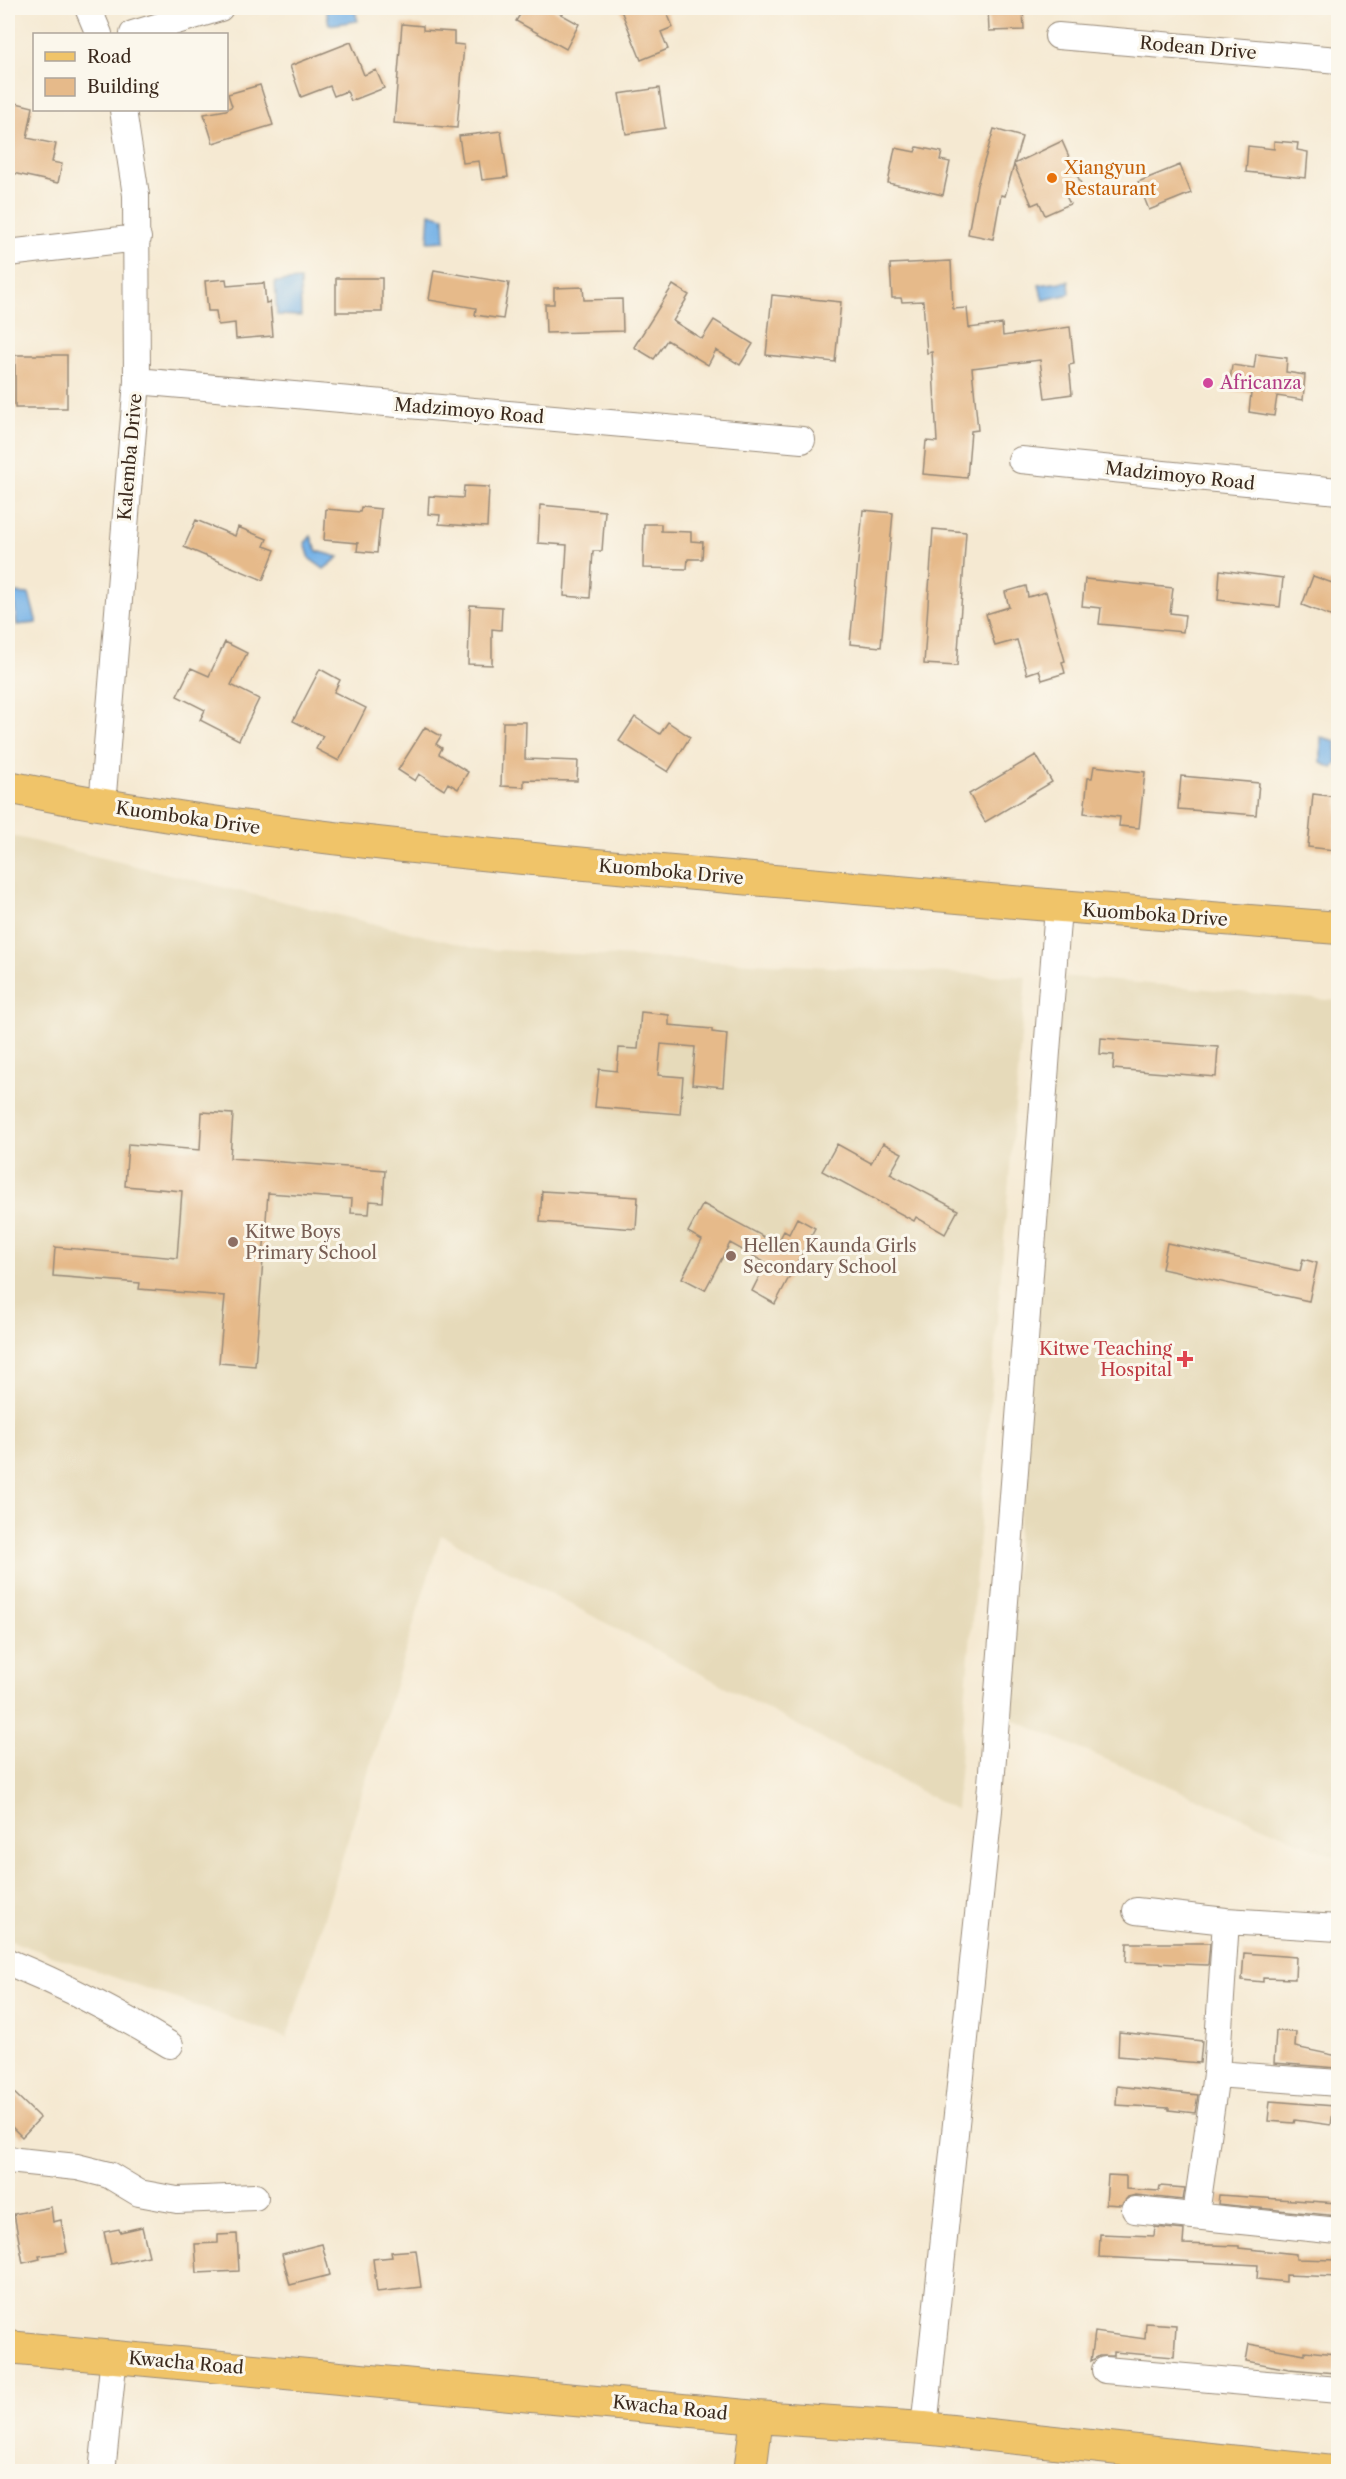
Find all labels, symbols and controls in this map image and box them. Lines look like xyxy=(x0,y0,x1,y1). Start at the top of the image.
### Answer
street label: Rodean Drive xyxy=(1139,32,1257,64)
legend xyxy=(33,33,228,111)
text: Road xyxy=(87,46,132,68)
text: Building xyxy=(87,76,159,98)
place label: Xiangyun Restaurant xyxy=(1063,157,1157,200)
marker: Xiangyun Restaurant xyxy=(1045,171,1059,185)
place label: Africanza xyxy=(1219,372,1302,394)
marker: Africanza xyxy=(1201,376,1215,390)
street label: Kalemba Drive xyxy=(113,393,147,521)
street label: Madzimoyo Road xyxy=(393,393,545,429)
street label: Madzimoyo Road xyxy=(1104,457,1256,495)
street label: Kuomboka Drive xyxy=(114,797,262,839)
street label: Kuomboka Drive xyxy=(597,855,745,889)
street label: Kuomboka Drive xyxy=(1082,899,1228,931)
place label: Kitwe Boys Primary School xyxy=(245,1221,377,1264)
marker: Kitwe Boys Primary School xyxy=(226,1235,240,1249)
place label: Hellen Kaunda Girls Secondary School xyxy=(743,1235,917,1278)
marker: Hellen Kaunda Girls Secondary School xyxy=(724,1249,738,1263)
place label: Kitwe Teaching Hospital xyxy=(1039,1338,1172,1381)
marker: Kitwe Teaching Hospital xyxy=(1176,1350,1194,1368)
street label: Kwacha Road xyxy=(127,2347,245,2379)
street label: Kwacha Road xyxy=(611,2391,729,2425)

